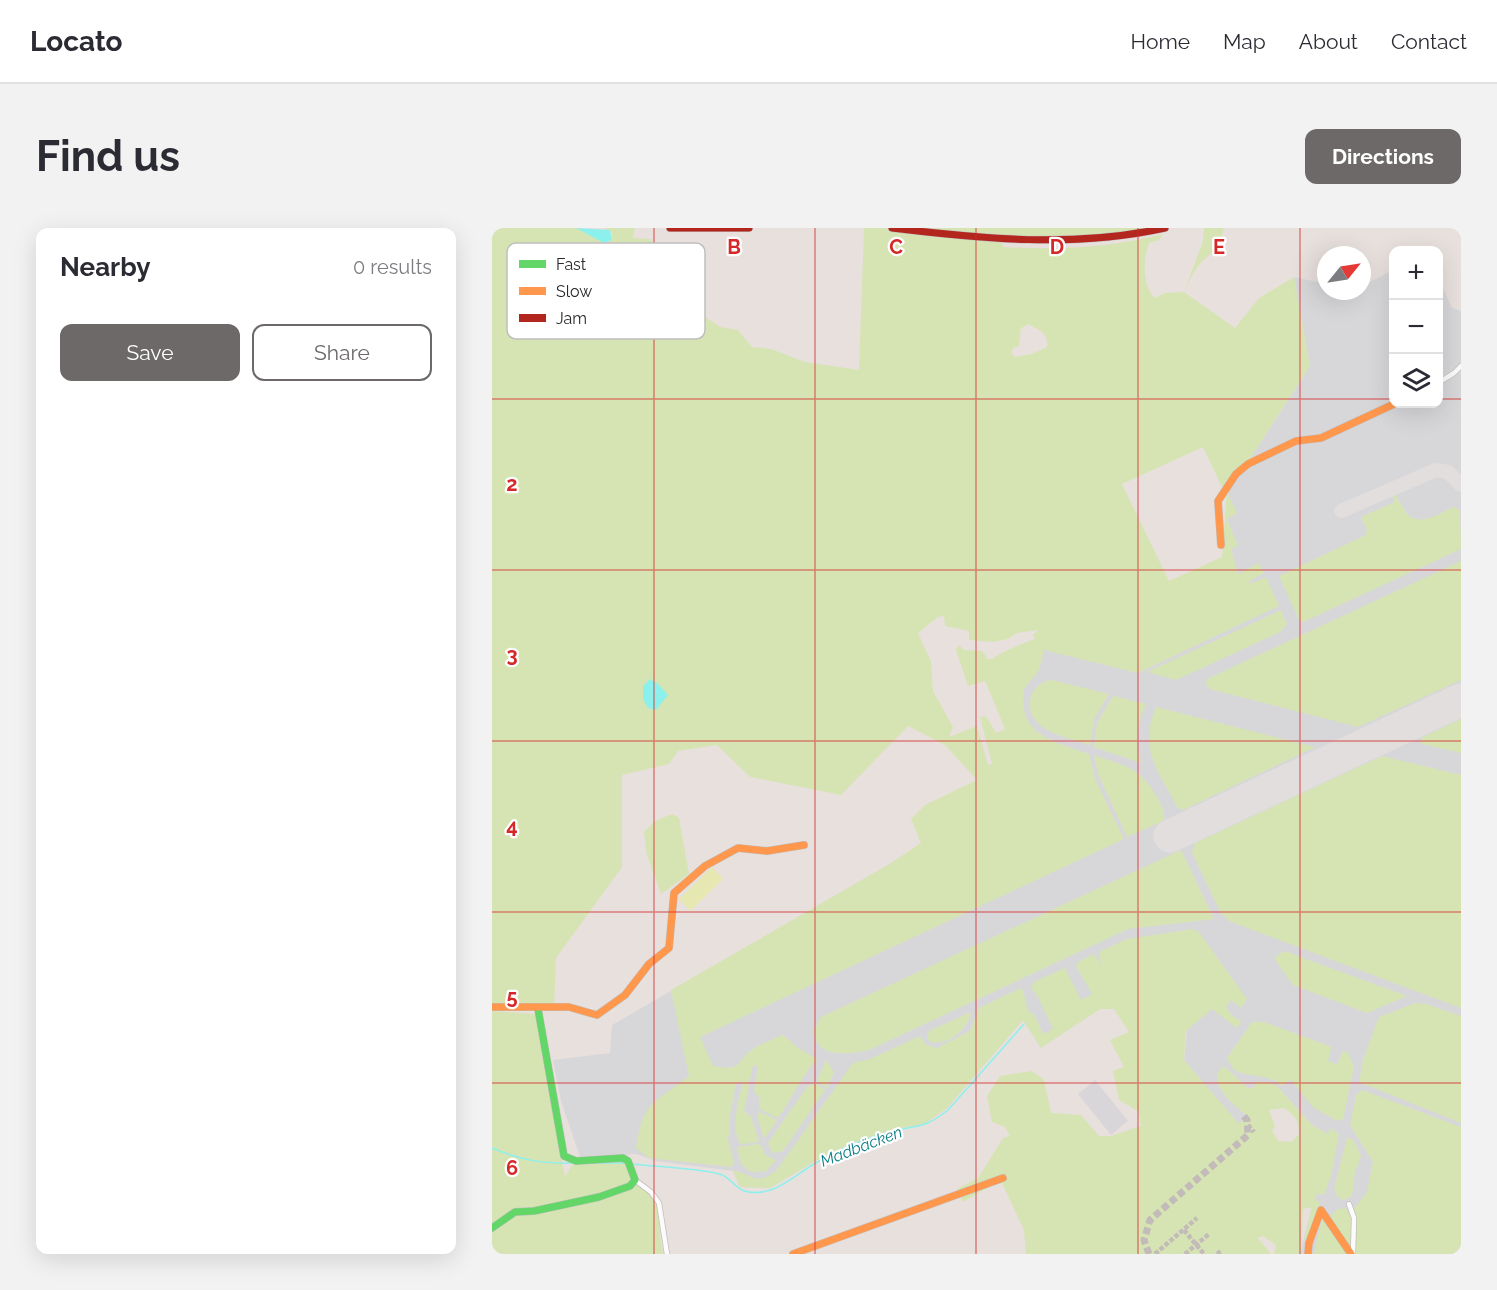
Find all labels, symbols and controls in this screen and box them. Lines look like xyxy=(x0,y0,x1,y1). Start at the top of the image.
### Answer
text: Locato xyxy=(30,25,122,58)
text: Home xyxy=(1131,29,1190,54)
text: Map xyxy=(1223,29,1266,54)
text: About xyxy=(1299,29,1358,54)
text: Contact xyxy=(1391,29,1467,54)
button: Directions xyxy=(1305,129,1461,184)
text: Find us xyxy=(36,132,180,181)
text: B xyxy=(727,235,741,259)
text: C xyxy=(889,235,903,259)
text: D xyxy=(1050,235,1064,259)
text: E xyxy=(1213,235,1225,259)
legend xyxy=(507,243,705,339)
north arrow xyxy=(1317,246,1371,300)
map controls xyxy=(1389,246,1443,408)
button: + xyxy=(1389,246,1443,300)
text: Nearby xyxy=(60,252,150,282)
text: 0 results xyxy=(353,255,432,279)
text: Fast xyxy=(556,255,587,274)
text: Slow xyxy=(556,282,592,301)
button: − xyxy=(1389,300,1443,354)
text: Jam xyxy=(556,309,587,328)
button: Save xyxy=(60,324,240,381)
button: Share xyxy=(252,324,432,381)
button: layers xyxy=(1389,354,1443,408)
text: 2 xyxy=(506,472,518,496)
text: 3 xyxy=(506,643,518,667)
text: 4 xyxy=(506,814,518,838)
text: 5 xyxy=(506,985,518,1009)
water label: Madbäcken xyxy=(818,1122,905,1171)
text: 6 xyxy=(506,1156,518,1180)

